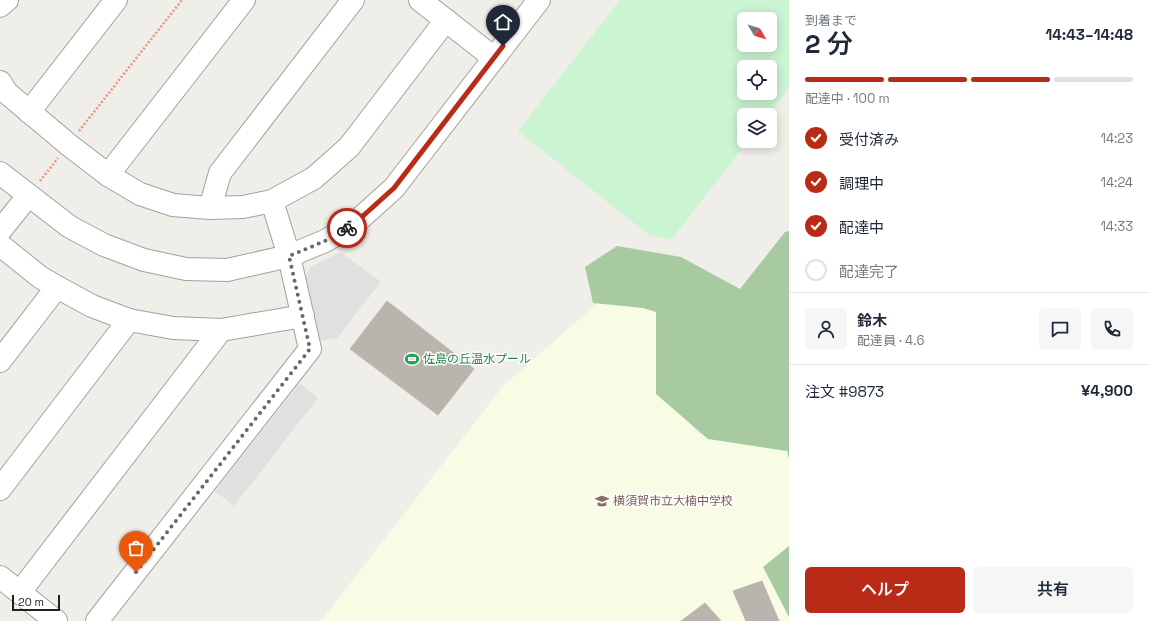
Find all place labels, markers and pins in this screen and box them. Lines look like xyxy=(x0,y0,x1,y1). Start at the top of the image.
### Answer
pin xyxy=(486,5,520,46)
sports icon: 佐島の丘温水プール xyxy=(404,351,420,367)
place label: 佐島の丘温水プール xyxy=(423,351,531,367)
school or university icon: 横須賀市立大楠中学校 xyxy=(594,493,610,509)
place label: 横須賀市立大楠中学校 xyxy=(613,493,733,509)
pin xyxy=(119,531,153,572)

